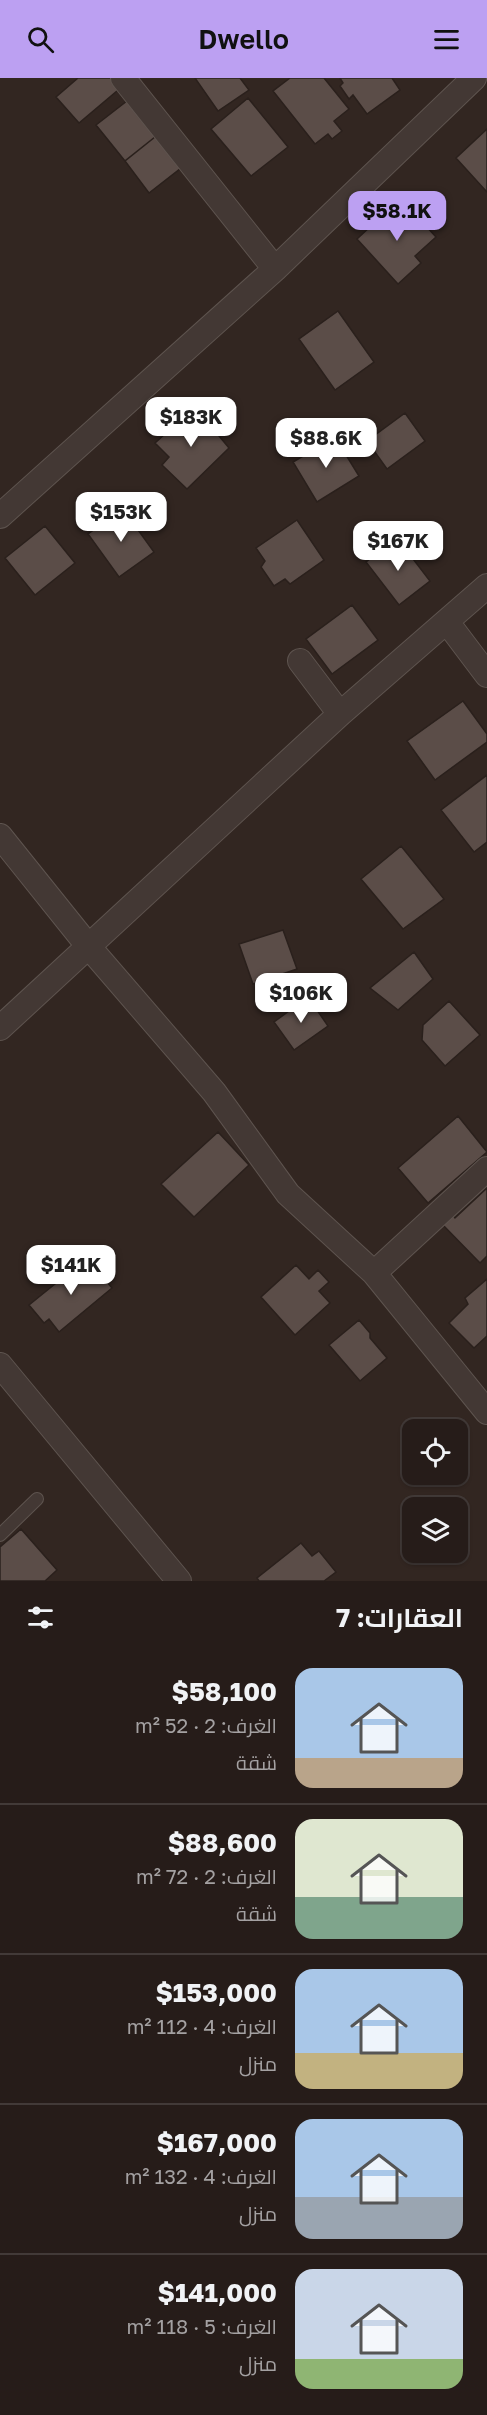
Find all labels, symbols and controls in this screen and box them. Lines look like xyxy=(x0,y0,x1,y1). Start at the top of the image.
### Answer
icon: search xyxy=(24,23,57,56)
text: Dwello xyxy=(198,23,289,55)
icon: menu xyxy=(430,23,463,56)
pin: $58.1K xyxy=(348,191,446,242)
text: $58.1K xyxy=(362,198,432,222)
pin: $183K xyxy=(149,397,233,448)
text: $183K xyxy=(159,404,223,428)
pin: $88.6K xyxy=(277,418,375,469)
text: $88.6K xyxy=(290,425,362,449)
pin: $153K xyxy=(79,492,163,543)
text: $153K xyxy=(90,499,152,523)
pin: $167K xyxy=(356,521,440,572)
text: $167K xyxy=(367,528,429,552)
pin: $106K xyxy=(259,973,343,1024)
text: $106K xyxy=(269,980,333,1004)
pin: $141K xyxy=(29,1245,113,1296)
text: $141K xyxy=(41,1252,102,1276)
map controls xyxy=(402,1419,468,1563)
button: locate xyxy=(402,1419,468,1485)
button: layers xyxy=(402,1497,468,1563)
icon: filters xyxy=(24,1601,57,1634)
text: العقارات: 7 xyxy=(336,1602,463,1633)
text: $58,100 xyxy=(172,1676,277,1707)
icon: home xyxy=(343,1692,415,1764)
text: الغرف: 2 · 52 m² xyxy=(135,1713,277,1737)
text: شقة xyxy=(236,1750,277,1774)
text: $88,600 xyxy=(168,1827,277,1858)
icon: home xyxy=(343,1843,415,1915)
text: الغرف: 2 · 72 m² xyxy=(136,1864,277,1888)
text: شقة xyxy=(236,1901,277,1925)
text: $153,000 xyxy=(155,1977,277,2008)
icon: home xyxy=(343,1993,415,2065)
text: الغرف: 4 · 112 m² xyxy=(127,2014,277,2038)
text: منزل xyxy=(239,2051,277,2075)
text: $167,000 xyxy=(156,2127,277,2158)
icon: home xyxy=(343,2143,415,2215)
text: الغرف: 4 · 132 m² xyxy=(125,2164,277,2188)
text: منزل xyxy=(239,2201,277,2225)
text: $141,000 xyxy=(158,2277,277,2308)
icon: home xyxy=(343,2293,415,2365)
text: الغرف: 5 · 118 m² xyxy=(127,2314,277,2338)
text: منزل xyxy=(239,2351,277,2375)

